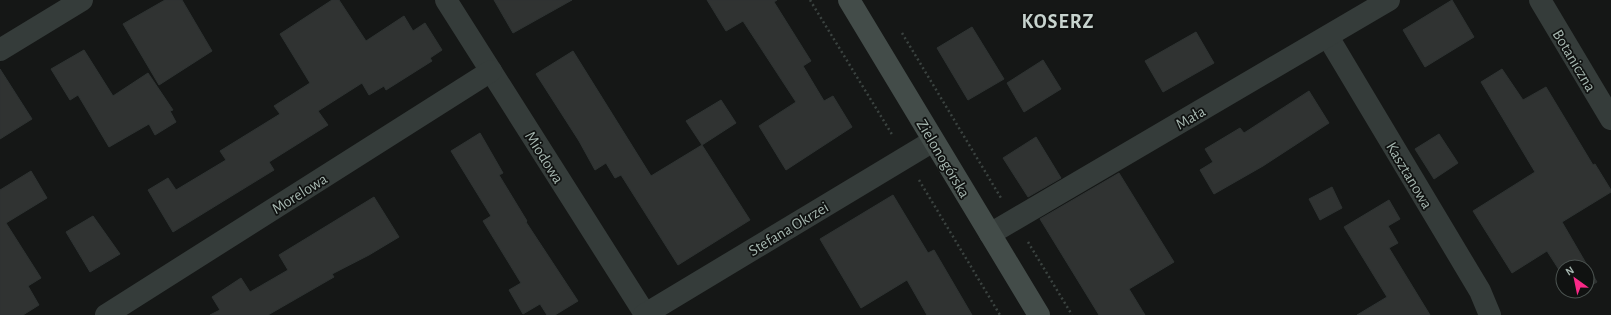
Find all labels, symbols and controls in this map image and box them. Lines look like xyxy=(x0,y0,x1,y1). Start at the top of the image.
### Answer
district label: KOSERZ xyxy=(1022,12,1095,32)
street label: Botaniczna xyxy=(1549,27,1599,94)
street label: Mała xyxy=(1173,103,1208,133)
street label: Zielonogórska xyxy=(914,117,973,201)
street label: Miodowa xyxy=(522,129,566,186)
street label: Kasztanowa xyxy=(1383,139,1435,212)
street label: Morelowa xyxy=(269,171,330,217)
street label: Stefana Okrzei xyxy=(746,199,831,259)
north arrow xyxy=(1555,259,1595,299)
text: N xyxy=(1564,264,1576,278)

